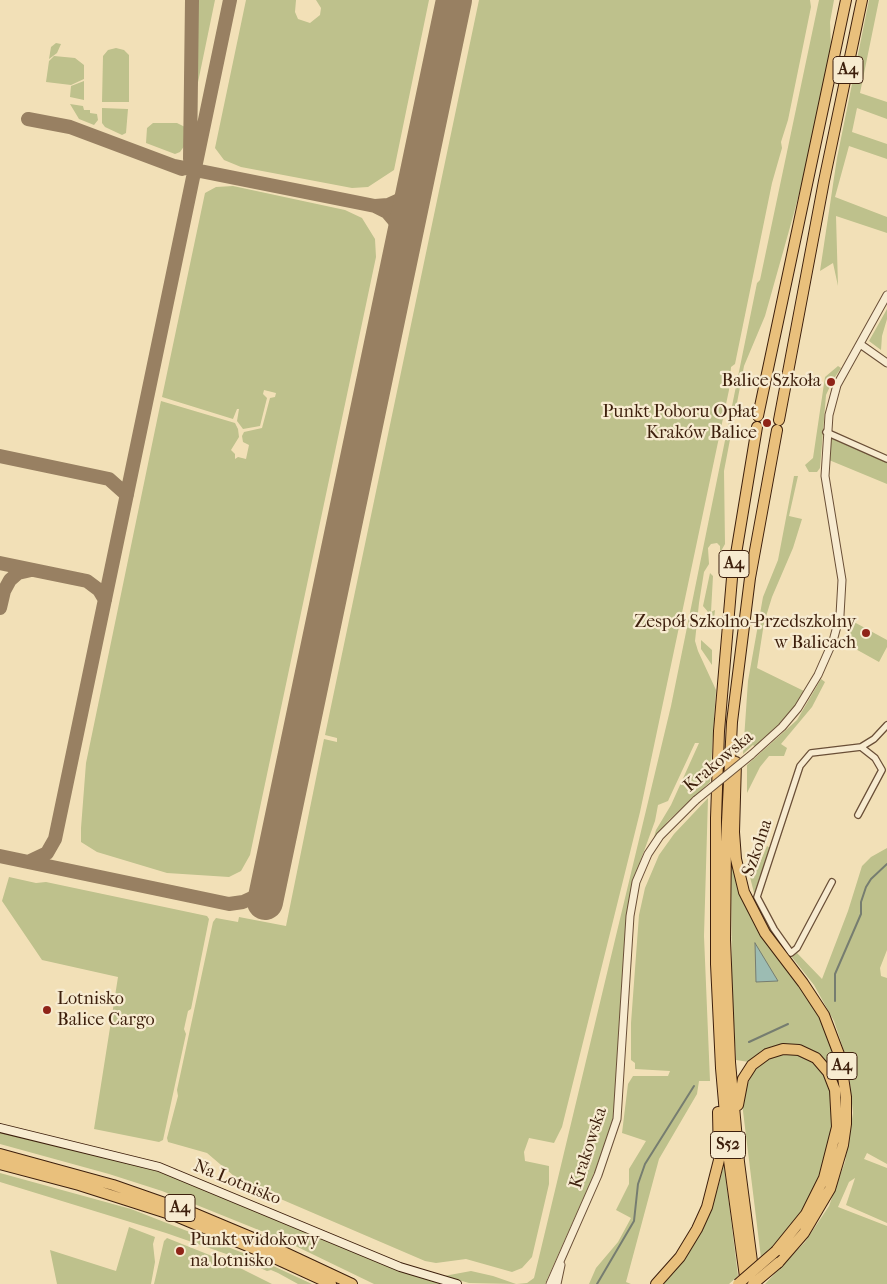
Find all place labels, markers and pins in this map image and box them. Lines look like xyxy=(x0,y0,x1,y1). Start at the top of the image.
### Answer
place label: Balice Szkoła xyxy=(722,371,821,393)
marker: Balice Szkoła xyxy=(825,376,837,388)
place label: Punkt Poboru Opłat Kraków Balice xyxy=(602,402,757,444)
marker: Punkt Poboru Opłat Kraków Balice xyxy=(761,417,773,429)
place label: Zespół Szkolno-Przedszkolny w Balicach xyxy=(634,612,856,654)
marker: Zespół Szkolno-Przedszkolny w Balicach xyxy=(860,627,872,639)
place label: Lotnisko Balice Cargo xyxy=(57,989,155,1032)
marker: Lotnisko Balice Cargo xyxy=(41,1004,53,1016)
place label: Punkt widokowy na lotnisko xyxy=(190,1230,319,1272)
marker: Punkt widokowy na lotnisko xyxy=(174,1245,186,1257)

